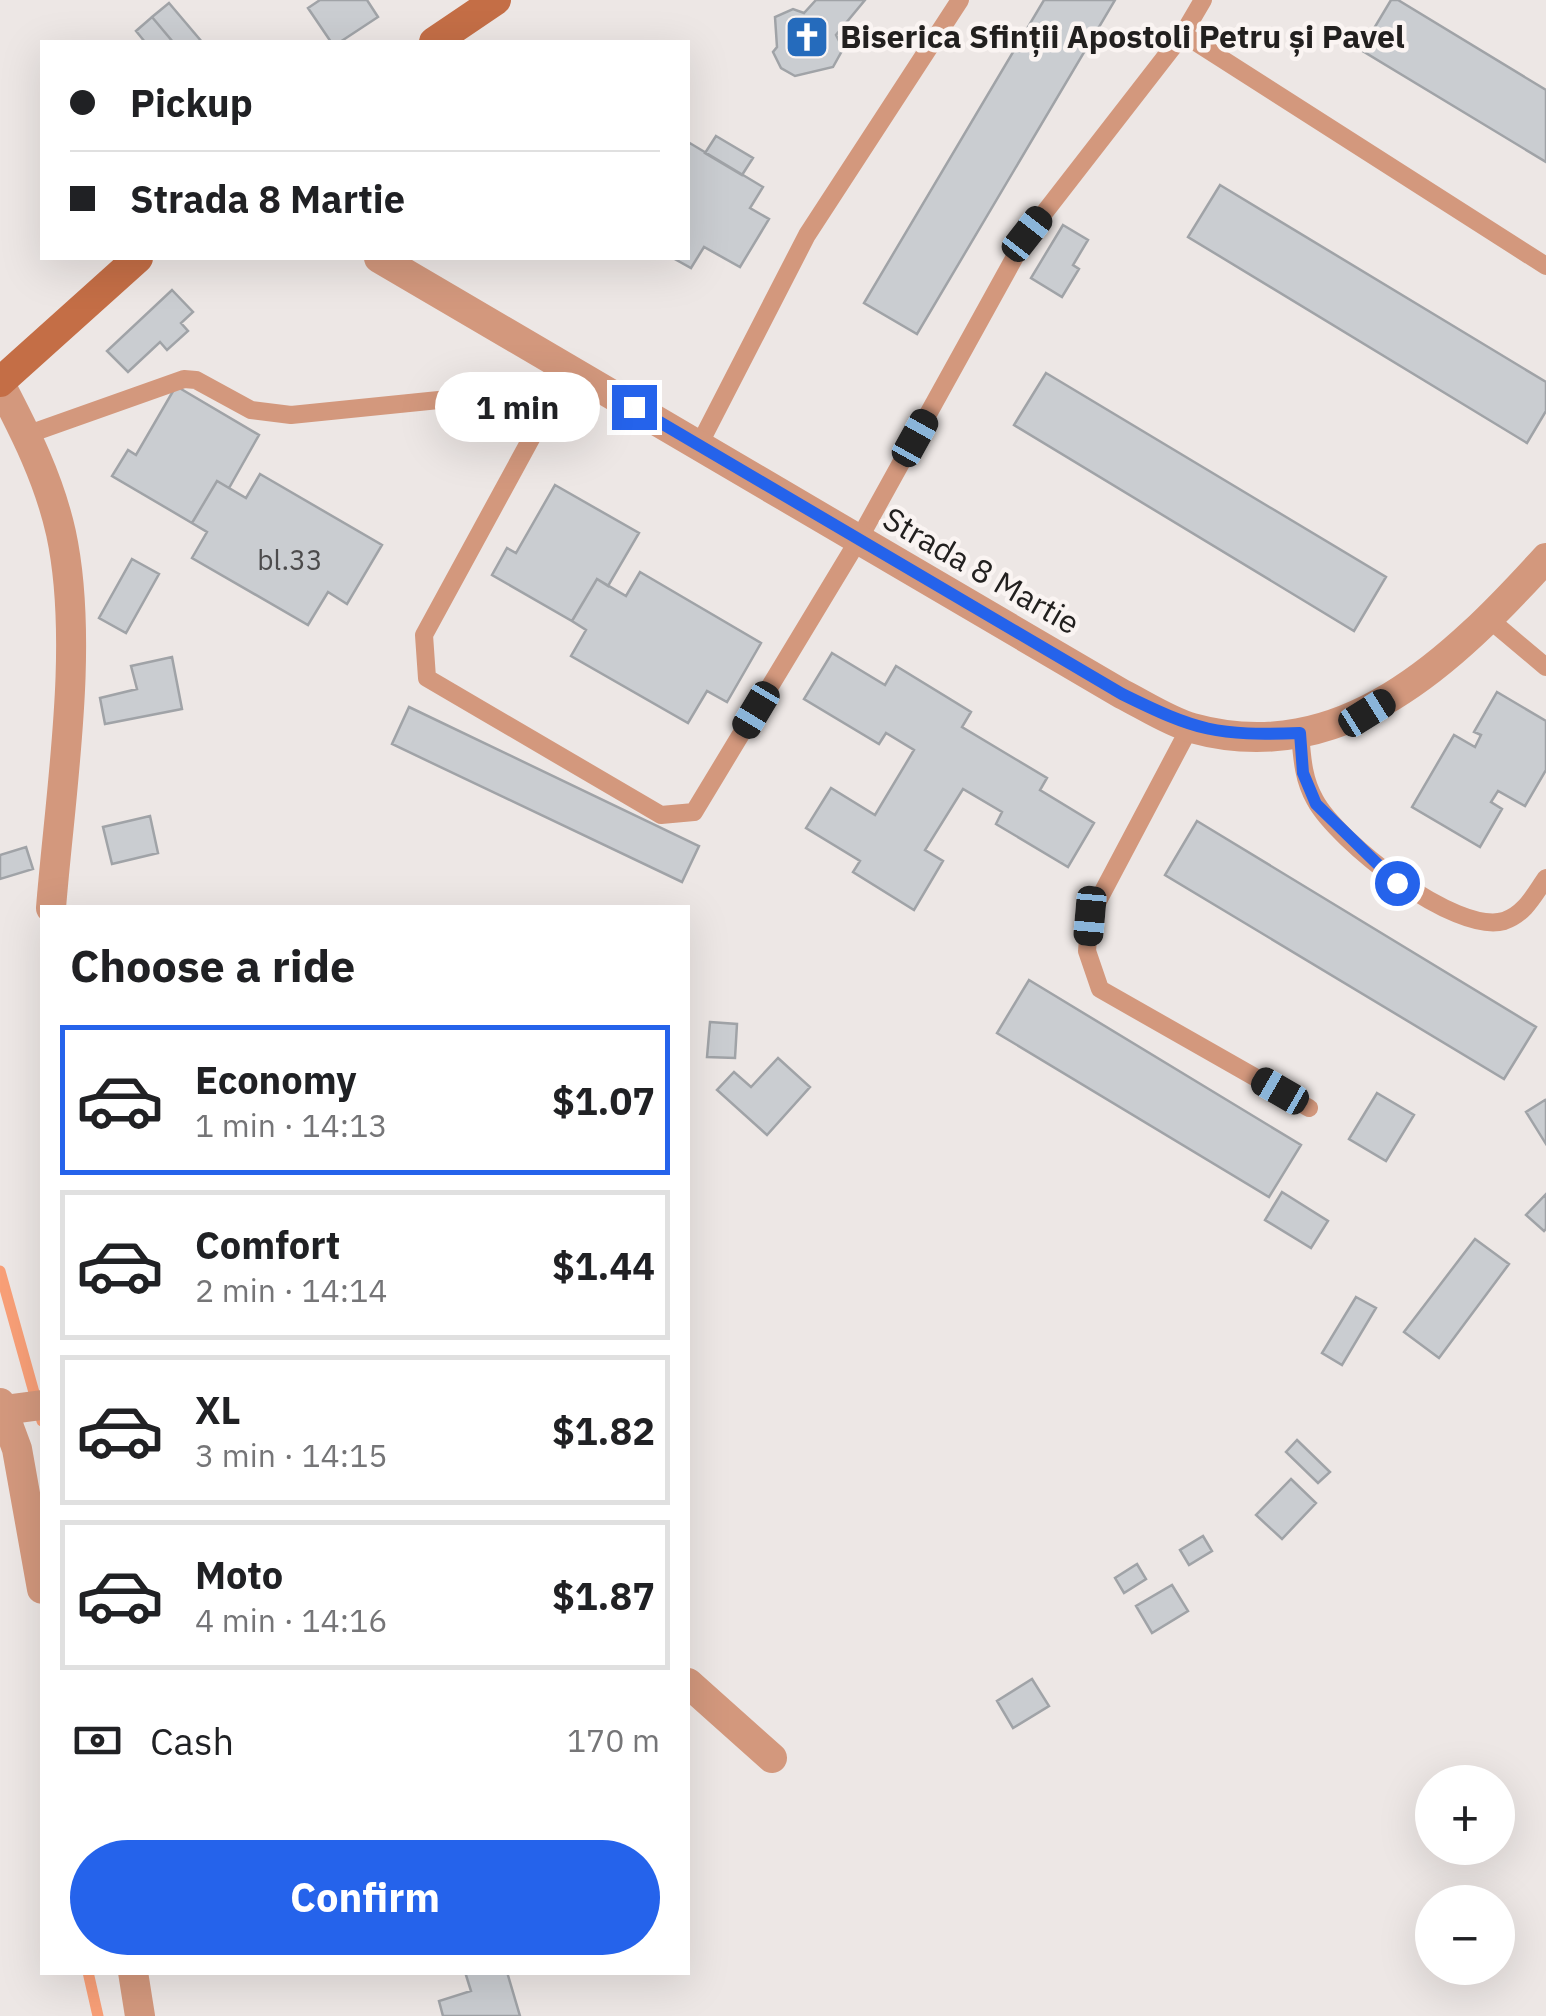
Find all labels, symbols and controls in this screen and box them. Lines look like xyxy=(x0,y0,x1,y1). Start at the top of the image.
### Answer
church icon: Biserica Sfinții Apostoli Petru și Pavel xyxy=(784,14,830,60)
place label: Biserica Sfinții Apostoli Petru și Pavel xyxy=(840,15,1405,57)
text: Pickup xyxy=(130,78,253,127)
text: Strada 8 Martie xyxy=(130,174,405,223)
car xyxy=(997,201,1057,267)
callout: 1 min xyxy=(434,372,599,442)
route end xyxy=(612,385,657,430)
text: 1 min xyxy=(476,386,559,428)
car xyxy=(887,404,943,472)
street label: Strada 8 Martie xyxy=(876,497,1087,643)
house number: bl.33 xyxy=(257,541,323,578)
car xyxy=(728,677,784,743)
car xyxy=(1334,684,1400,742)
route start xyxy=(1375,861,1420,906)
car xyxy=(1072,885,1108,947)
text: Choose a ride xyxy=(70,936,355,994)
icon: car xyxy=(75,1055,165,1145)
text: Economy xyxy=(195,1055,357,1104)
car xyxy=(1247,1063,1313,1119)
text: $1.07 xyxy=(552,1076,655,1125)
text: 1 min · 14:13 xyxy=(195,1104,388,1146)
icon: car xyxy=(75,1220,165,1310)
text: Comfort xyxy=(195,1220,340,1269)
text: $1.44 xyxy=(552,1241,655,1290)
text: 2 min · 14:14 xyxy=(195,1269,388,1311)
icon: car xyxy=(75,1385,165,1475)
text: XL xyxy=(195,1385,241,1434)
text: $1.82 xyxy=(552,1406,655,1455)
text: 3 min · 14:15 xyxy=(195,1434,388,1476)
icon: car xyxy=(75,1550,165,1640)
text: Moto xyxy=(195,1550,283,1599)
text: $1.87 xyxy=(552,1571,655,1620)
text: 4 min · 14:16 xyxy=(195,1599,388,1641)
icon: cash xyxy=(70,1713,125,1768)
text: Cash xyxy=(150,1716,234,1765)
text: 170 m xyxy=(567,1719,660,1761)
map controls xyxy=(1415,1765,1515,1985)
button: + xyxy=(1415,1765,1515,1865)
button: Confirm xyxy=(70,1840,660,1955)
button: − xyxy=(1415,1885,1515,1985)

